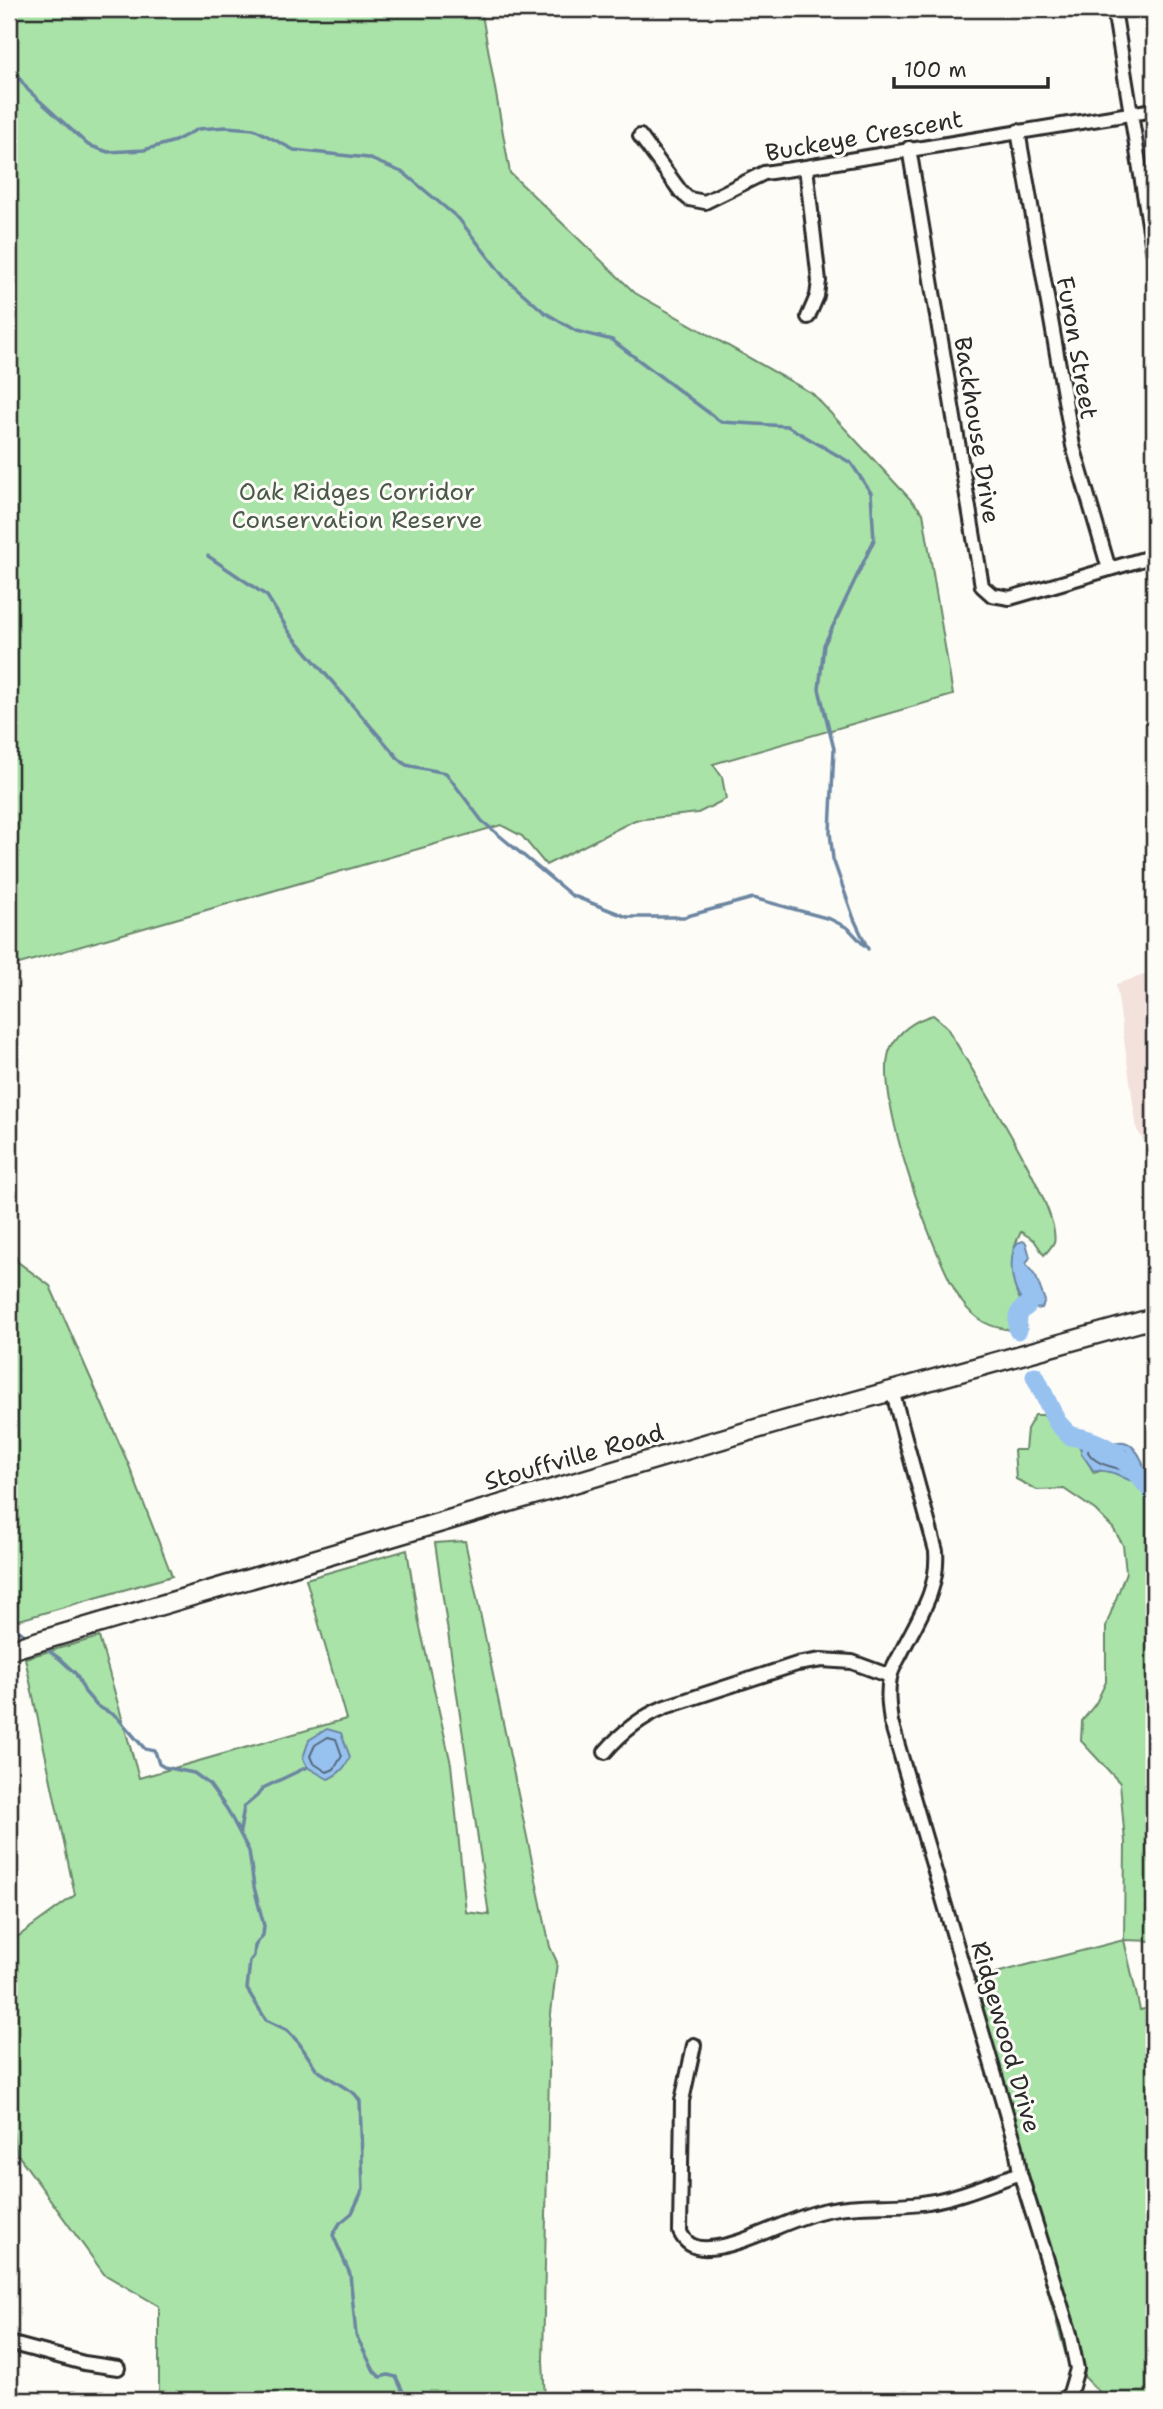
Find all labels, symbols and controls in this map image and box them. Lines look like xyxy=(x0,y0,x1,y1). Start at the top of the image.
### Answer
scale bar xyxy=(894,46,1048,90)
text: 100 m xyxy=(904,56,967,84)
street label: Buckeye Crescent xyxy=(763,103,965,169)
street label: Furon Street xyxy=(1049,274,1105,422)
street label: Backhouse Drive xyxy=(946,334,1008,526)
park label: Oak Ridges Corridor Conservation Reserve xyxy=(231,476,483,536)
street label: Stouffville Road xyxy=(481,1416,667,1498)
street label: Ridgewood Drive xyxy=(963,1938,1049,2136)

